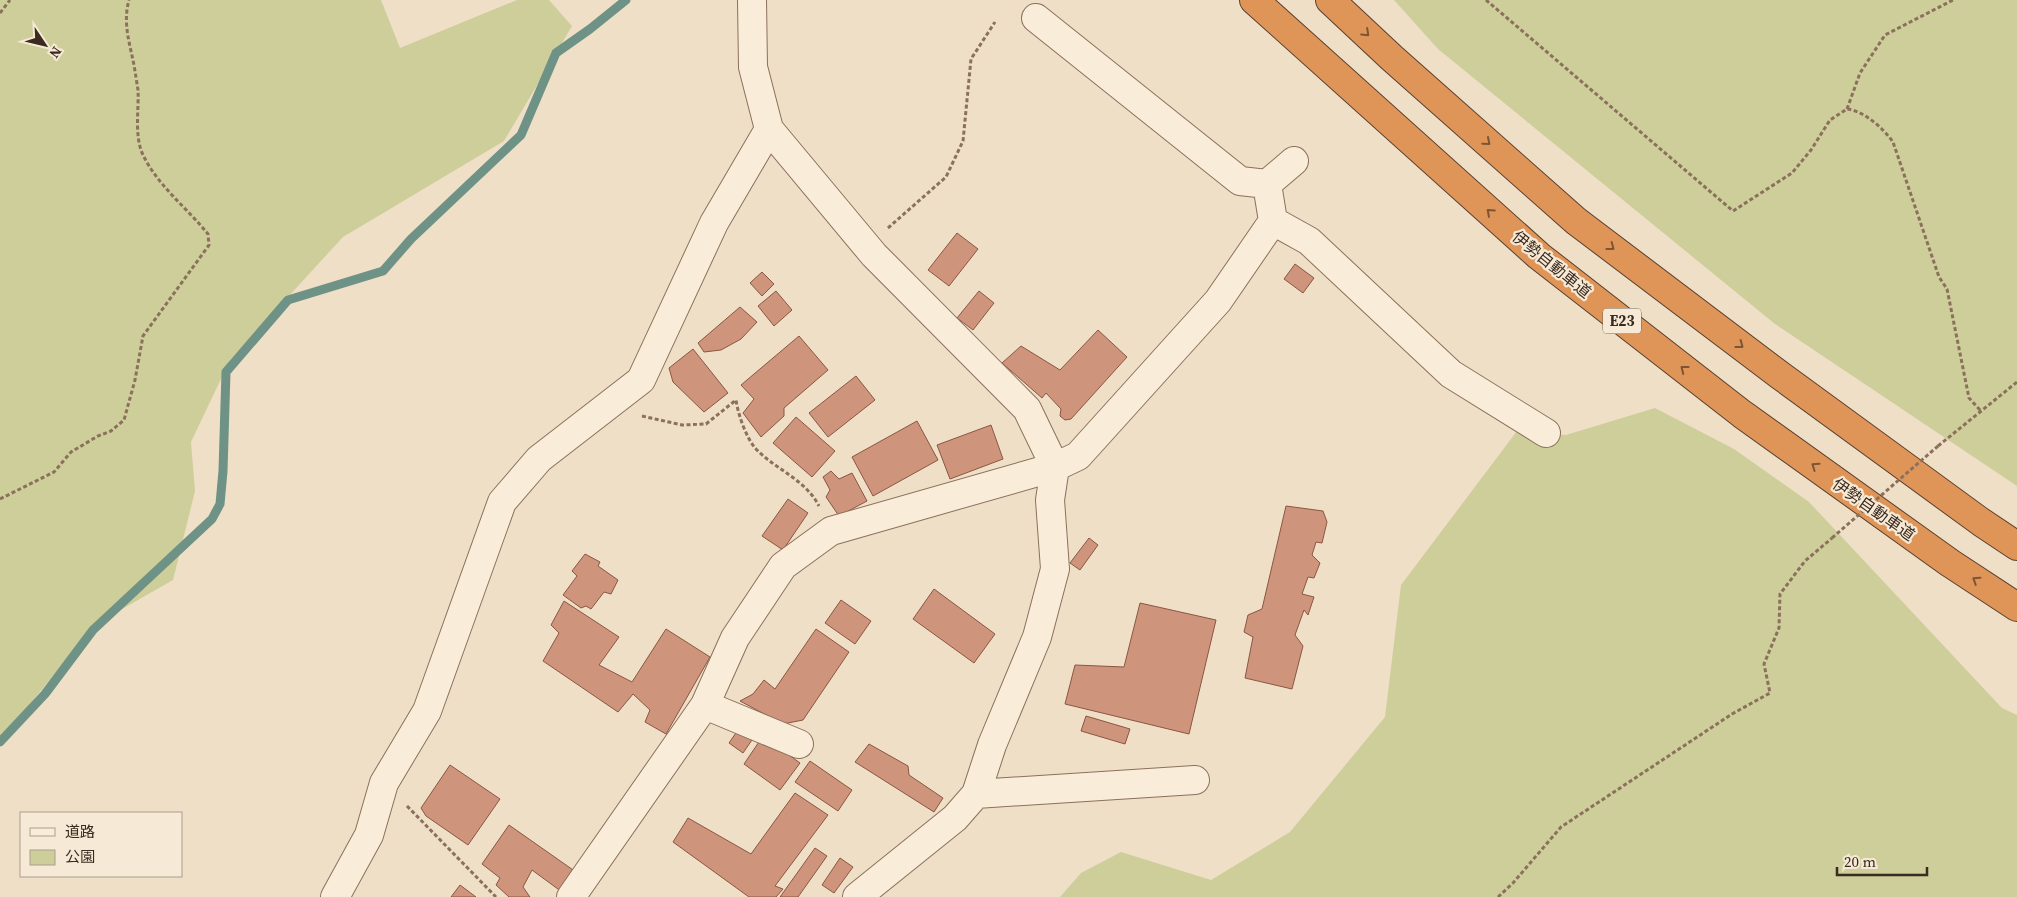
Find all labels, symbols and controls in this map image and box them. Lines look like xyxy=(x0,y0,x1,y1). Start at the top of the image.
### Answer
north arrow xyxy=(20,20,70,70)
one-way arrow xyxy=(1360,27,1369,36)
text: N xyxy=(45,43,67,62)
one-way arrow xyxy=(1481,136,1490,145)
one-way arrow xyxy=(1486,209,1495,218)
street label: 伊勢自動車道 xyxy=(1508,225,1596,303)
one-way arrow xyxy=(1605,241,1614,249)
road number: E23 xyxy=(1603,308,1641,334)
one-way arrow xyxy=(1734,340,1743,348)
one-way arrow xyxy=(1681,367,1690,375)
one-way arrow xyxy=(1811,463,1821,472)
street label: 伊勢自動車道 xyxy=(1828,472,1920,546)
one-way arrow xyxy=(1973,577,1982,586)
legend xyxy=(20,812,182,877)
text: 道路 xyxy=(65,821,95,842)
scale bar xyxy=(1837,844,1927,876)
text: 公園 xyxy=(65,846,95,867)
text: 20 m xyxy=(1844,851,1876,872)

